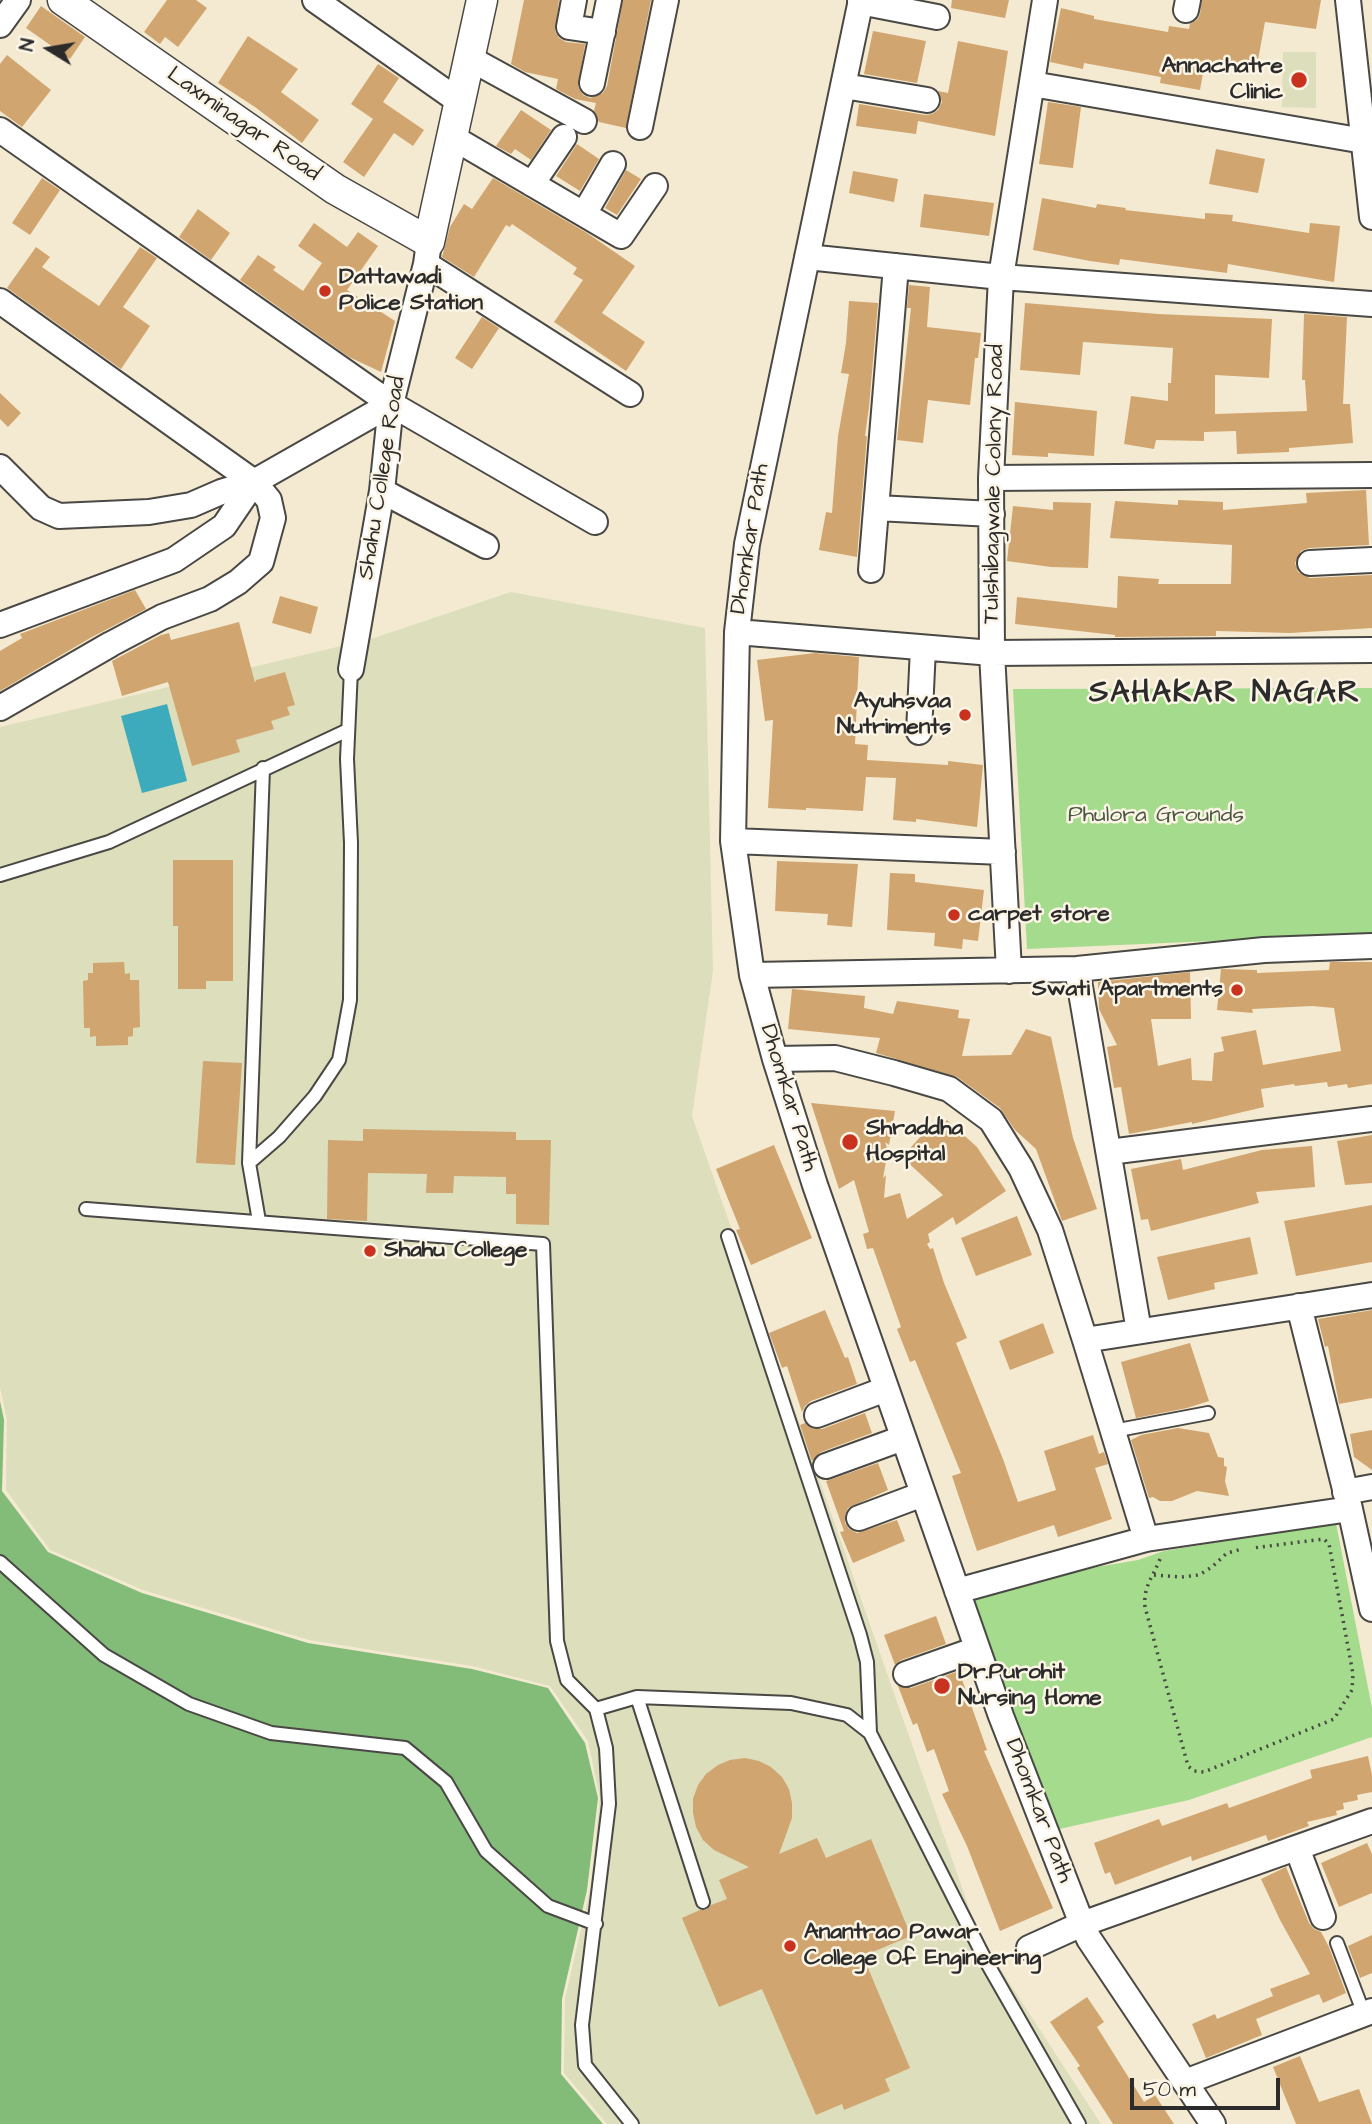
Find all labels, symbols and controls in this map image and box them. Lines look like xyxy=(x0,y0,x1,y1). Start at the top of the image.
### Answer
north arrow xyxy=(14,14,84,84)
text: N xyxy=(14,36,42,53)
place label: Annachatre Clinic xyxy=(1161,53,1283,107)
street label: Laxminagar Road xyxy=(161,62,325,188)
marker: Annachatre Clinic xyxy=(1289,70,1309,90)
place label: Dattawadi Police Station xyxy=(339,264,483,318)
marker: Dattawadi Police Station xyxy=(317,283,333,299)
street label: Tulshibagwale Colony Road xyxy=(979,344,1011,624)
street label: Shahu College Road xyxy=(353,374,413,582)
street label: Dhomkar Path xyxy=(725,462,777,616)
district label: SAHAKAR NAGAR xyxy=(1091,677,1359,713)
place label: Ayuhsvaa Nutriments xyxy=(837,688,951,742)
marker: Ayuhsvaa Nutriments xyxy=(957,707,973,723)
park label: Phulora Grounds xyxy=(1068,802,1244,830)
place label: carpet store xyxy=(968,901,1110,929)
marker: carpet store xyxy=(946,907,962,923)
place label: Swati Apartments xyxy=(1032,976,1223,1004)
marker: Swati Apartments xyxy=(1229,982,1245,998)
street label: Dhomkar Path xyxy=(753,1021,823,1175)
place label: Shraddha Hospital xyxy=(866,1115,963,1169)
marker: Shraddha Hospital xyxy=(840,1132,860,1152)
place label: Shahu College xyxy=(384,1237,527,1265)
marker: Shahu College xyxy=(362,1243,378,1259)
place label: Dr.Purohit Nursing Home xyxy=(958,1659,1102,1713)
marker: Dr.Purohit Nursing Home xyxy=(932,1676,952,1696)
street label: Dhomkar Path xyxy=(998,1735,1078,1887)
place label: Anantrao Pawar College Of Engineering xyxy=(804,1919,1041,1973)
marker: Anantrao Pawar College Of Engineering xyxy=(782,1938,798,1954)
scale bar xyxy=(1134,2064,1284,2108)
text: 50 m xyxy=(1143,2075,1196,2104)

